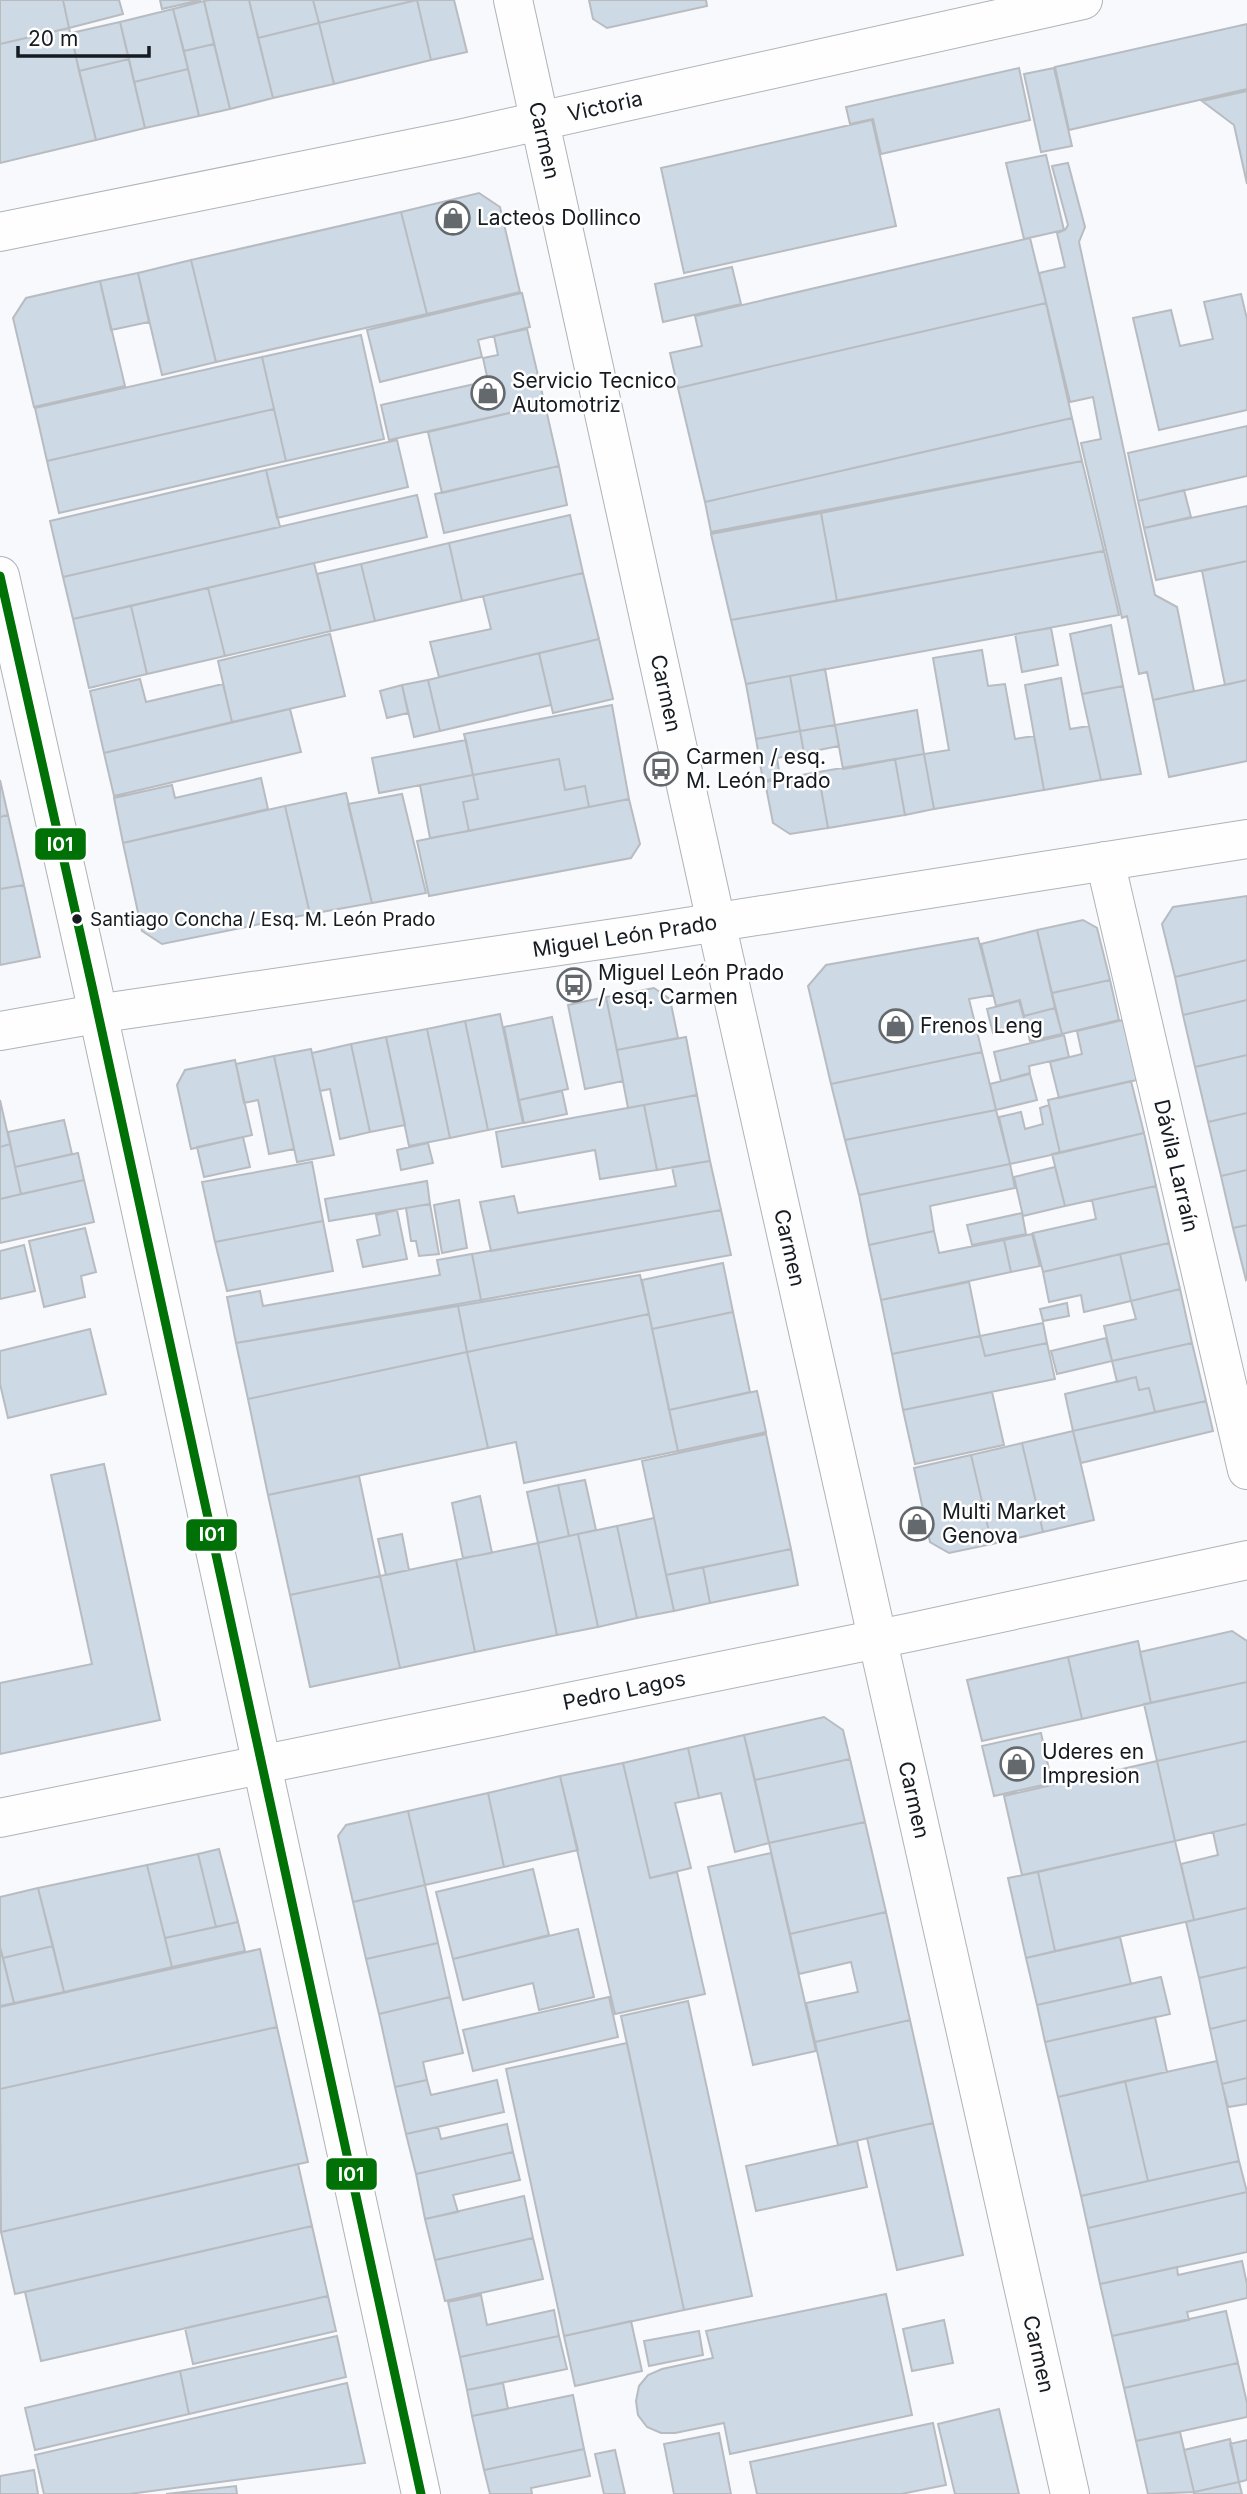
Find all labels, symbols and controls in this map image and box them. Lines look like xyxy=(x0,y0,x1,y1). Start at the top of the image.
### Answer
scale bar xyxy=(18,14,149,58)
text: 20 m xyxy=(28,26,78,51)
street label: Victoria xyxy=(565,85,645,126)
street label: Carmen xyxy=(524,100,565,182)
shop icon: Lacteos Dollinco xyxy=(434,199,472,237)
place label: Lacteos Dollinco xyxy=(477,205,641,230)
place label: Servicio Tecnico Automotriz xyxy=(512,368,677,417)
shop icon: Servicio Tecnico Automotriz xyxy=(469,374,507,412)
street label: Carmen xyxy=(646,652,687,734)
place label: Carmen / esq. M. León Prado xyxy=(686,744,831,793)
bus stop icon: Carmen / esq. M. León Prado xyxy=(642,750,680,788)
line badge: I01 xyxy=(34,827,87,861)
text: I01 xyxy=(47,833,73,856)
place label: Santiago Concha / Esq. M. León Prado xyxy=(90,908,435,931)
street label: Miguel León Prado xyxy=(531,909,719,962)
marker: Santiago Concha / Esq. M. León Prado xyxy=(70,912,84,926)
place label: Miguel León Prado / esq. Carmen xyxy=(598,960,784,1009)
bus stop icon: Miguel León Prado / esq. Carmen xyxy=(555,966,593,1004)
shop icon: Frenos Leng xyxy=(877,1007,915,1045)
place label: Frenos Leng xyxy=(920,1013,1043,1038)
street label: Dávila Larraín xyxy=(1149,1097,1204,1235)
street label: Carmen xyxy=(769,1207,811,1289)
place label: Multi Market Genova xyxy=(942,1499,1066,1548)
shop icon: Multi Market Genova xyxy=(898,1505,936,1543)
line badge: I01 xyxy=(185,1518,238,1552)
text: I01 xyxy=(199,1523,225,1546)
street label: Pedro Lagos xyxy=(560,1666,688,1715)
place label: Uderes en Impresion xyxy=(1042,1739,1144,1788)
shop icon: Uderes en Impresion xyxy=(998,1745,1036,1783)
street label: Carmen xyxy=(893,1759,935,1841)
line badge: I01 xyxy=(325,2157,378,2191)
text: I01 xyxy=(338,2163,364,2186)
street label: Carmen xyxy=(1018,2313,1060,2395)

